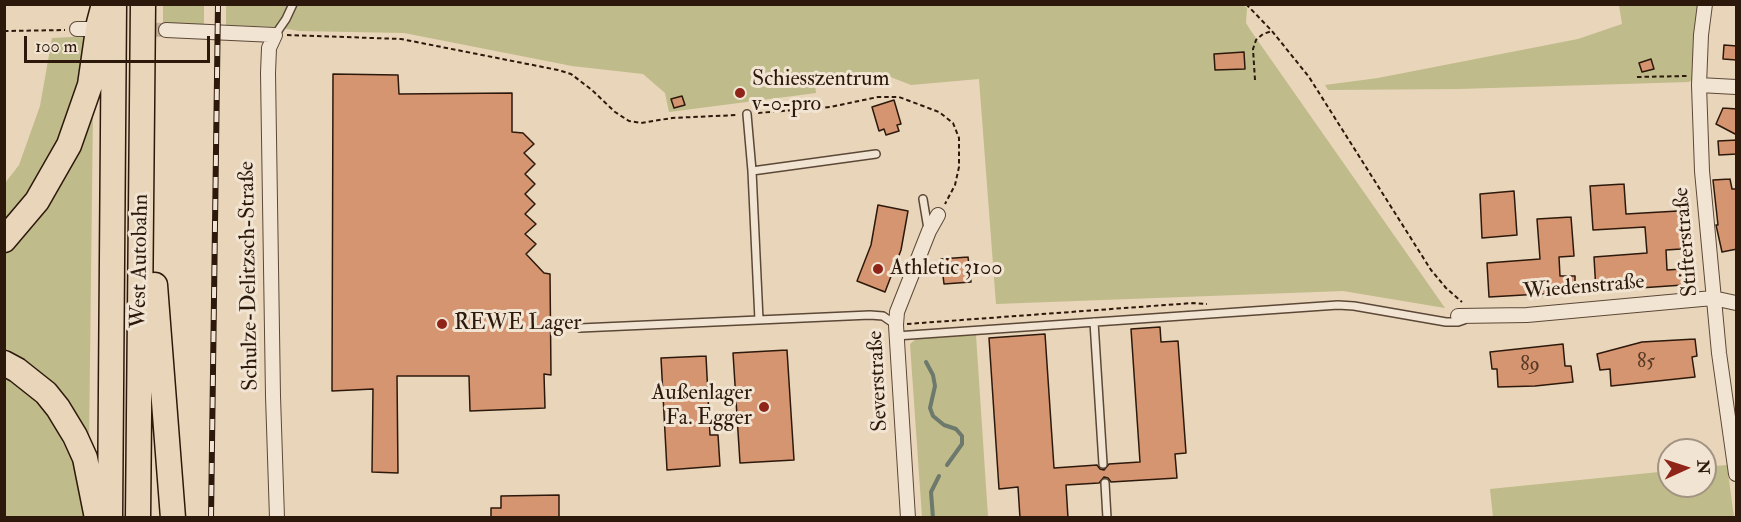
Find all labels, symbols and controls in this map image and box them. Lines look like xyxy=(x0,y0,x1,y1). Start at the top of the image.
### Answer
scale bar xyxy=(27,24,213,62)
text: 100 m xyxy=(35,35,78,58)
place label: Schiesszentrum v-0-pro xyxy=(752,67,890,118)
marker: Schiesszentrum v-0-pro xyxy=(733,86,747,100)
street label: Schulze-Delitzsch-Straße xyxy=(235,161,265,391)
street label: Stifterstraße xyxy=(1669,186,1705,298)
street label: West Autobahn xyxy=(127,194,155,328)
place label: Athletic 3100 xyxy=(890,256,1003,282)
marker: Athletic 3100 xyxy=(871,262,885,276)
street label: Wiedenstraße xyxy=(1522,270,1646,306)
place label: REWE Lager xyxy=(454,311,582,337)
marker: REWE Lager xyxy=(435,317,449,331)
street label: Severstraße xyxy=(863,330,895,432)
house number: 85 xyxy=(1637,351,1655,375)
house number: 89 xyxy=(1520,354,1540,378)
place label: Außenlager Fa. Egger xyxy=(651,381,752,433)
marker: Außenlager Fa. Egger xyxy=(757,400,771,414)
north arrow xyxy=(1657,438,1717,498)
text: N xyxy=(1693,459,1713,475)

